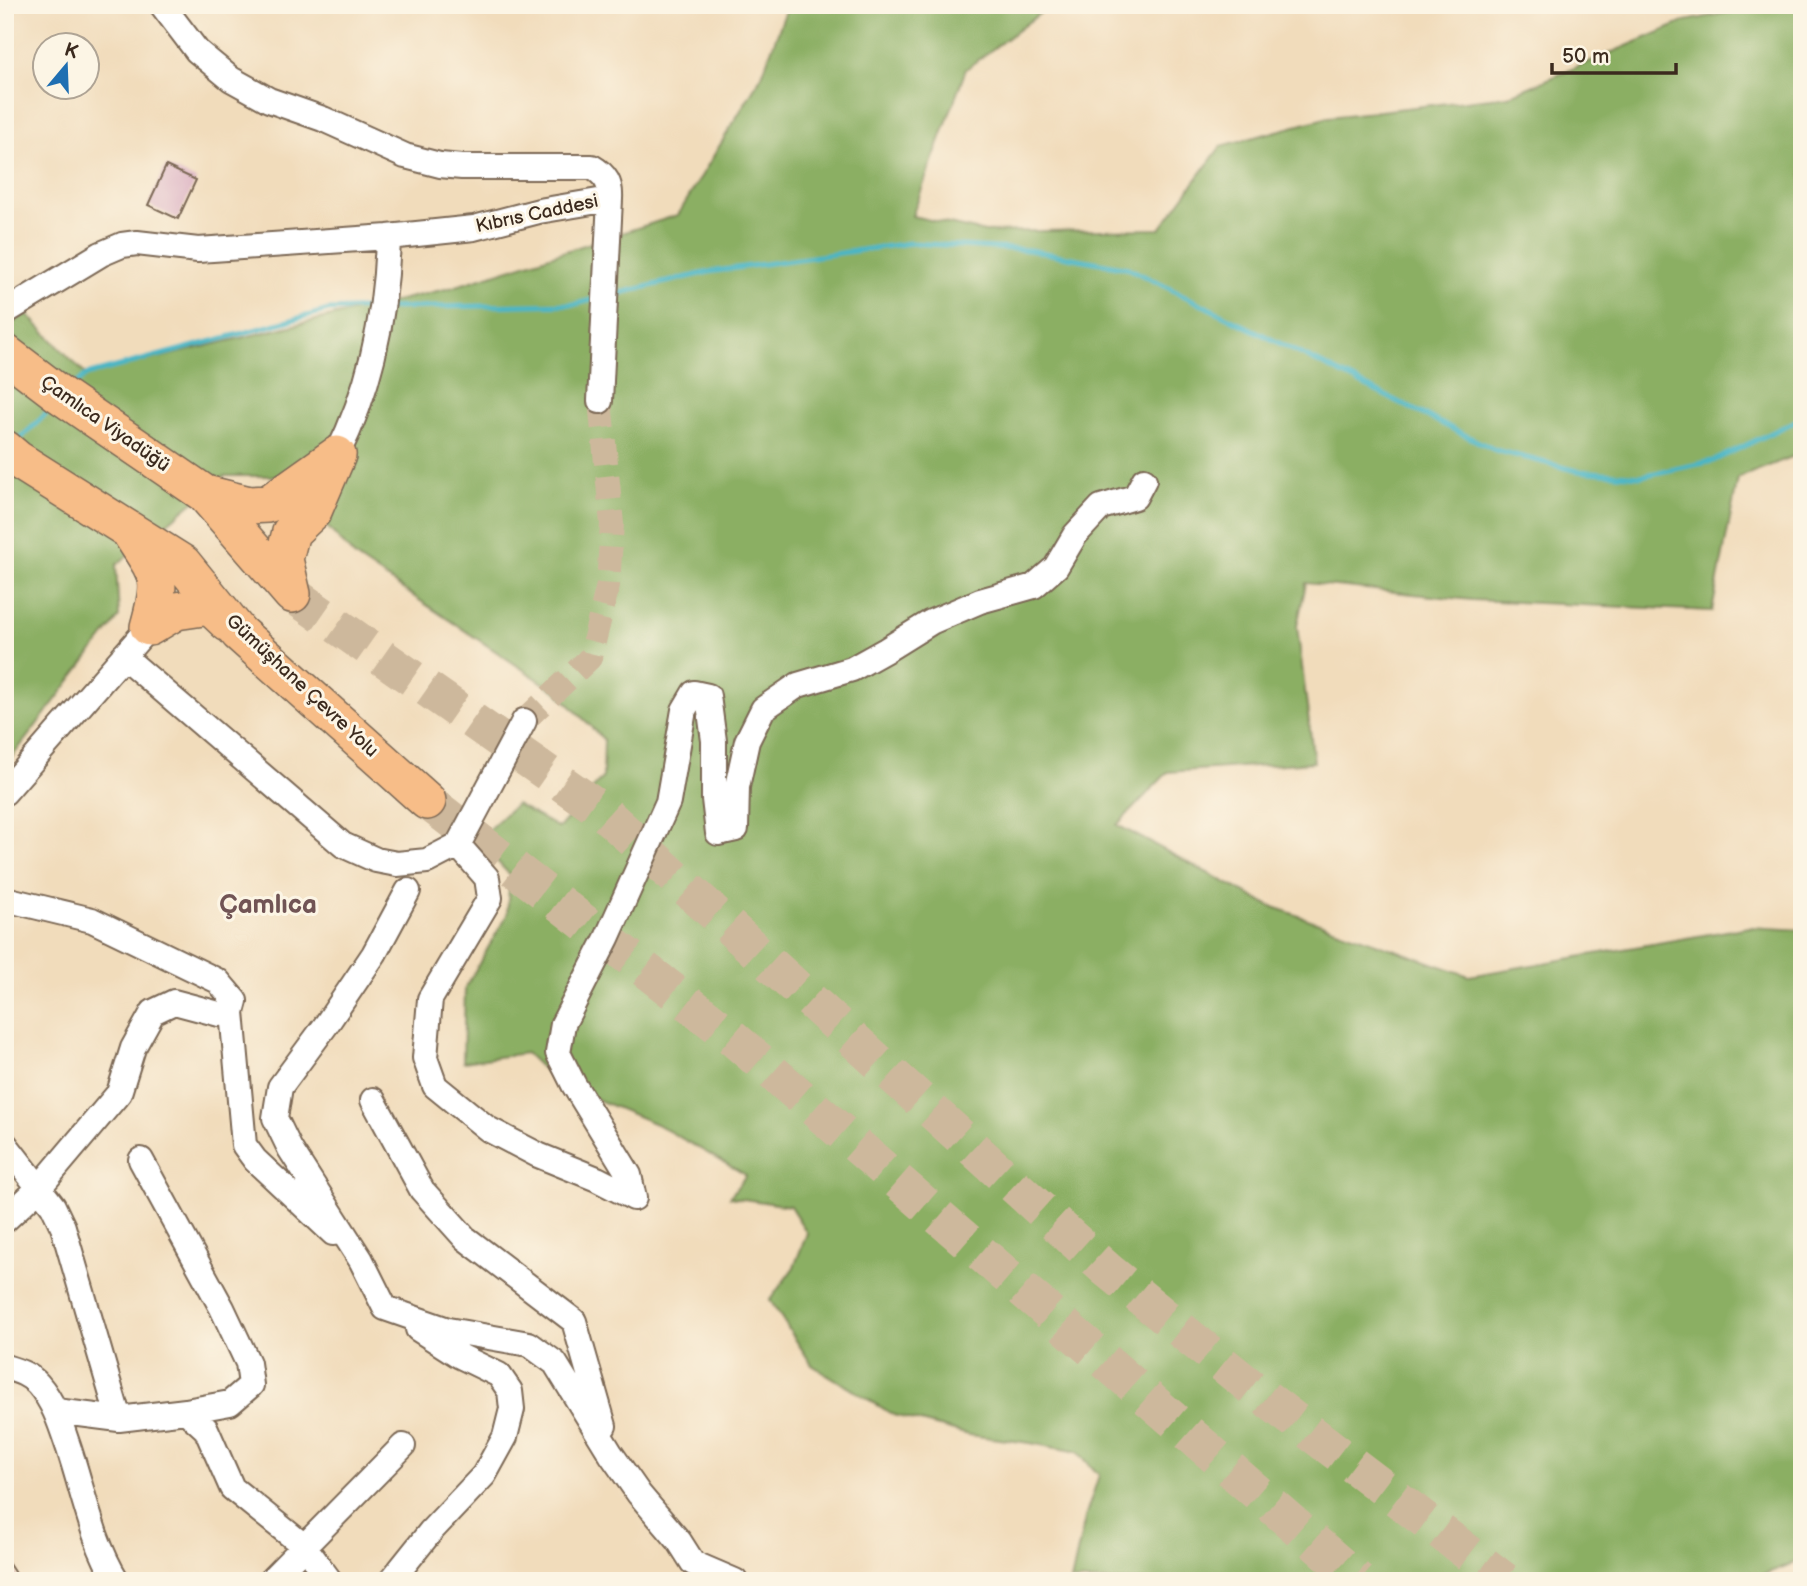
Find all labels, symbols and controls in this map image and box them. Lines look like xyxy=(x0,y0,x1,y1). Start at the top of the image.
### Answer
north arrow xyxy=(32,32,102,102)
scale bar xyxy=(1552,32,1676,76)
text: K xyxy=(61,38,81,64)
text: 50 m xyxy=(1562,44,1609,69)
street label: Kıbrıs Caddesi xyxy=(474,190,600,238)
street label: Çamlıca Viyadüğü xyxy=(36,371,174,477)
street label: Gümüşhane Çevre Yolu xyxy=(221,610,383,762)
district label: Çamlıca xyxy=(219,890,317,921)

